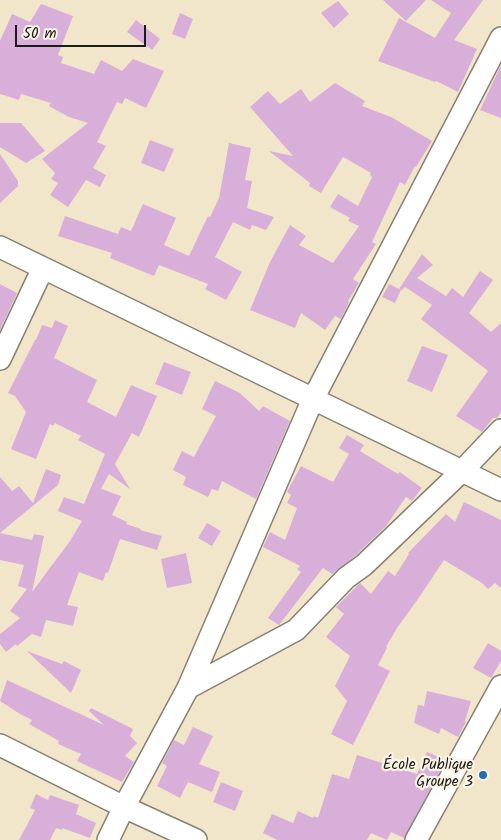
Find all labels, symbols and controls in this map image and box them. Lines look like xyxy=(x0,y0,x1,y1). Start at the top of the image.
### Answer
scale bar xyxy=(18,15,149,47)
text: 50 m xyxy=(23,22,57,46)
place label: École Publique Groupe 3 xyxy=(383,757,473,792)
marker: École Publique Groupe 3 xyxy=(477,769,489,781)

